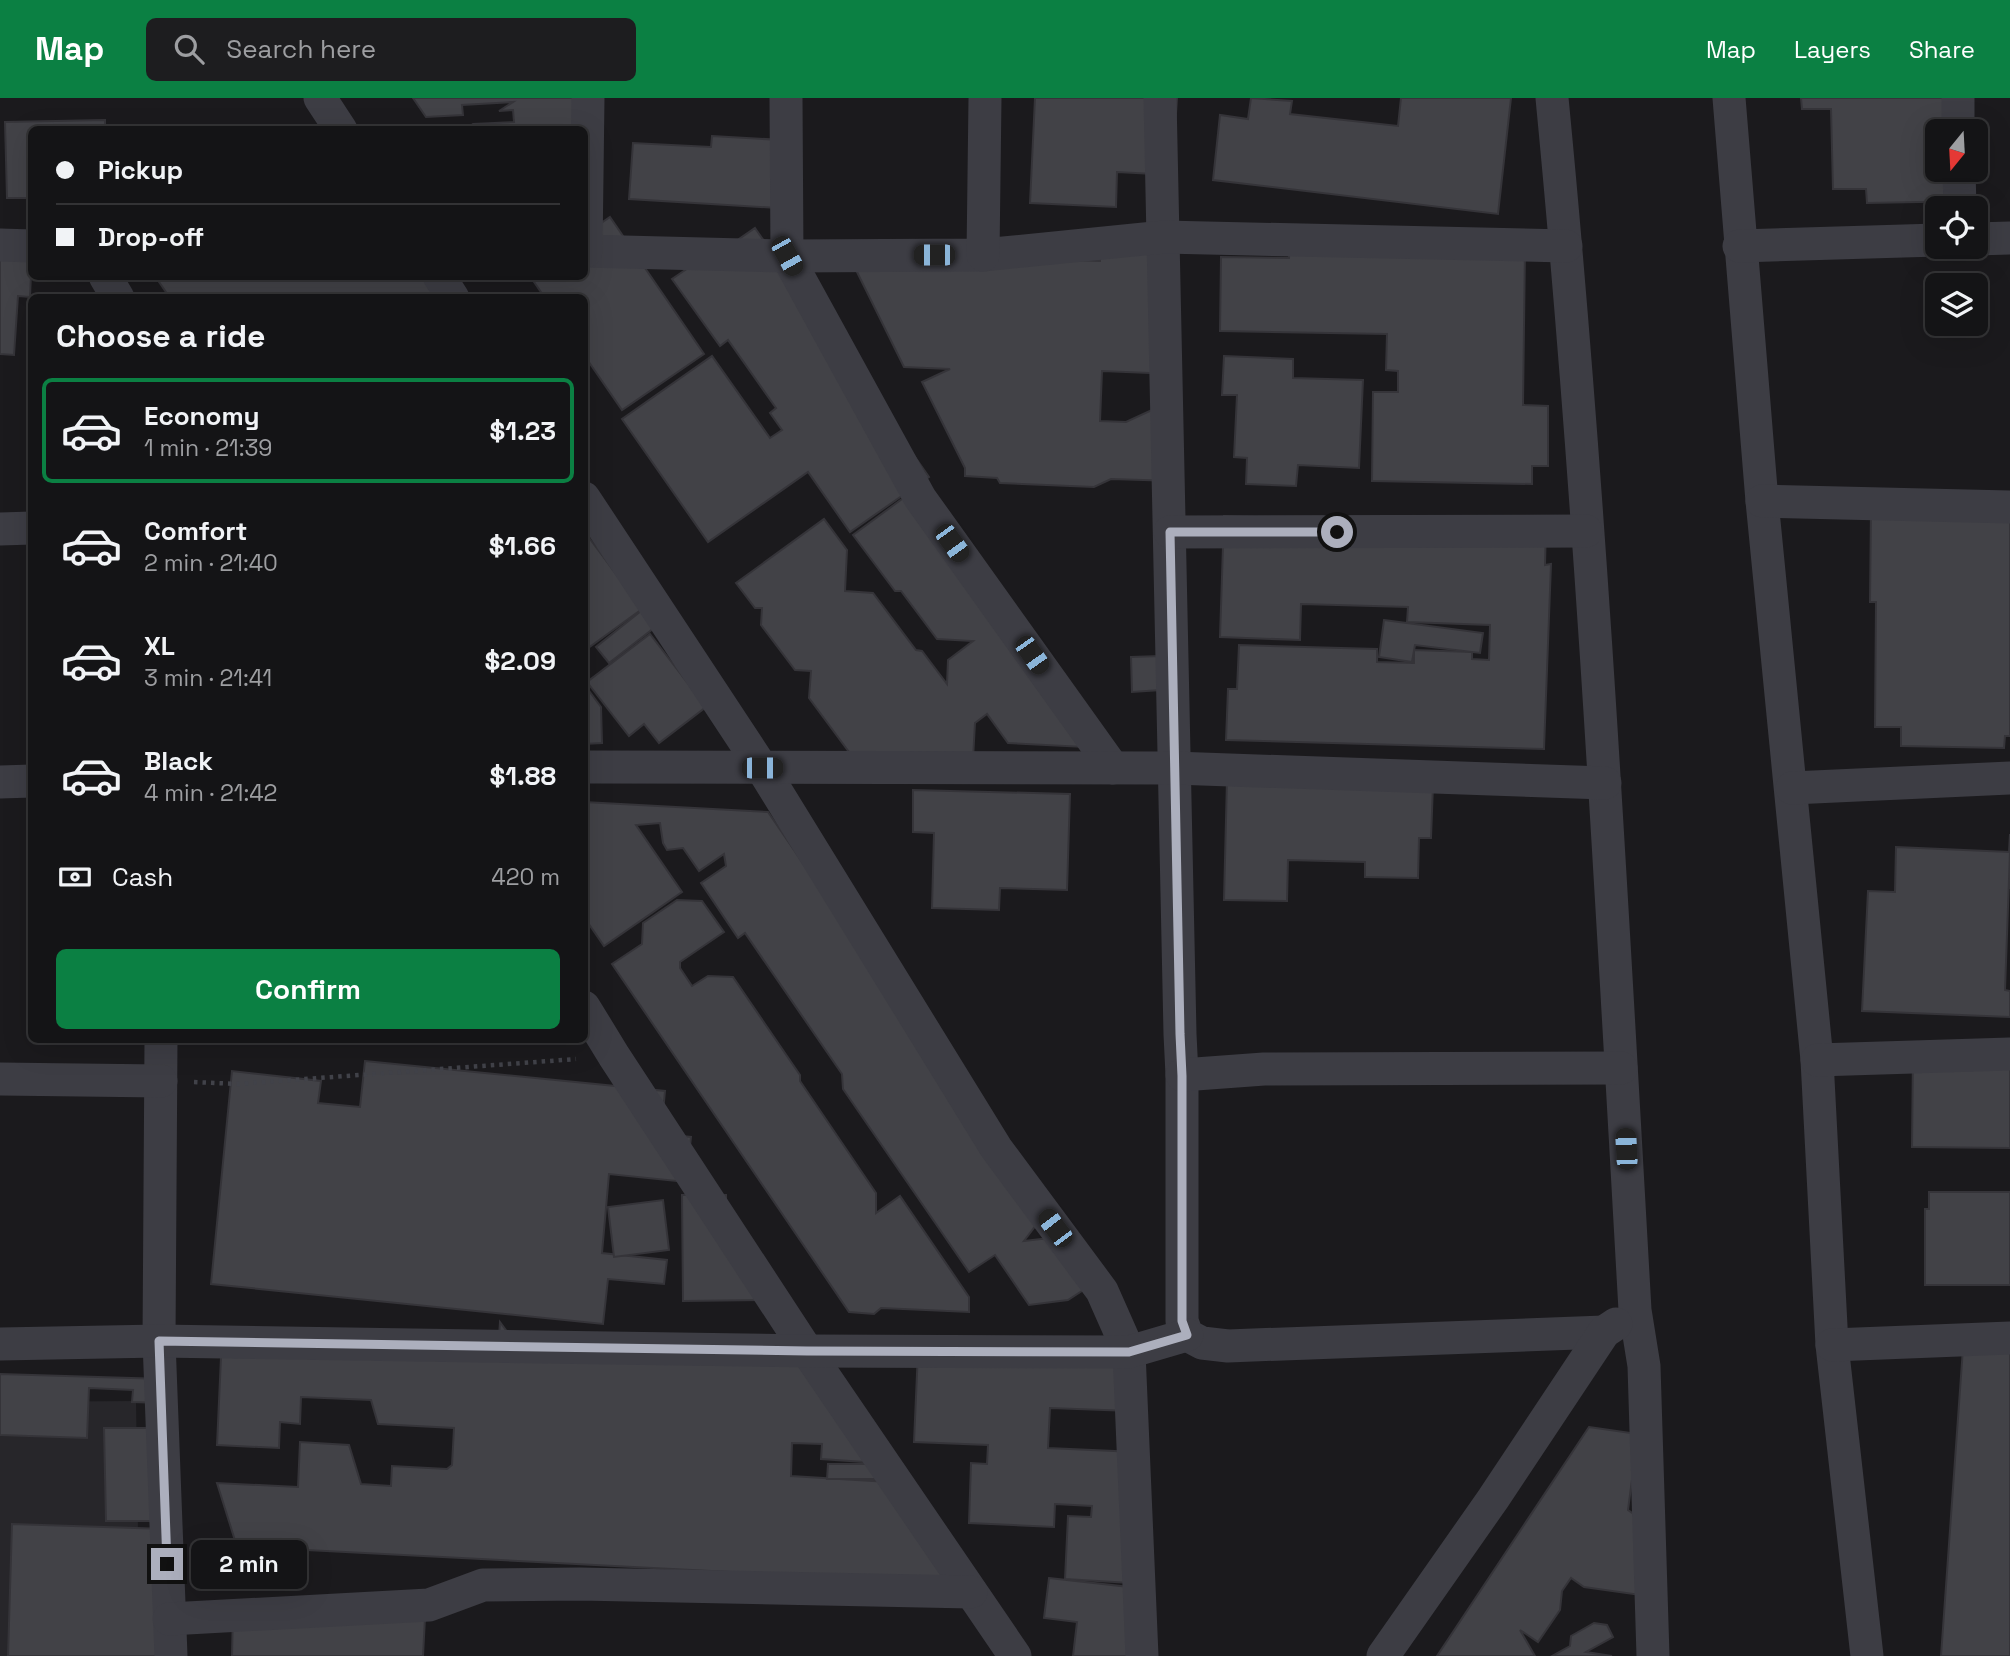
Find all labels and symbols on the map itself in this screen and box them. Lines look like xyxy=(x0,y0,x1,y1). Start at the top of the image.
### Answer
north arrow xyxy=(1925,119,1988,182)
car xyxy=(768,233,807,279)
car xyxy=(914,245,956,266)
route start xyxy=(1321,516,1353,548)
car xyxy=(932,520,973,566)
car xyxy=(1012,632,1053,678)
car xyxy=(742,758,784,779)
car xyxy=(1615,1127,1638,1171)
car xyxy=(1034,1205,1077,1251)
callout: 2 min xyxy=(192,1540,307,1588)
route end xyxy=(151,1548,183,1580)

